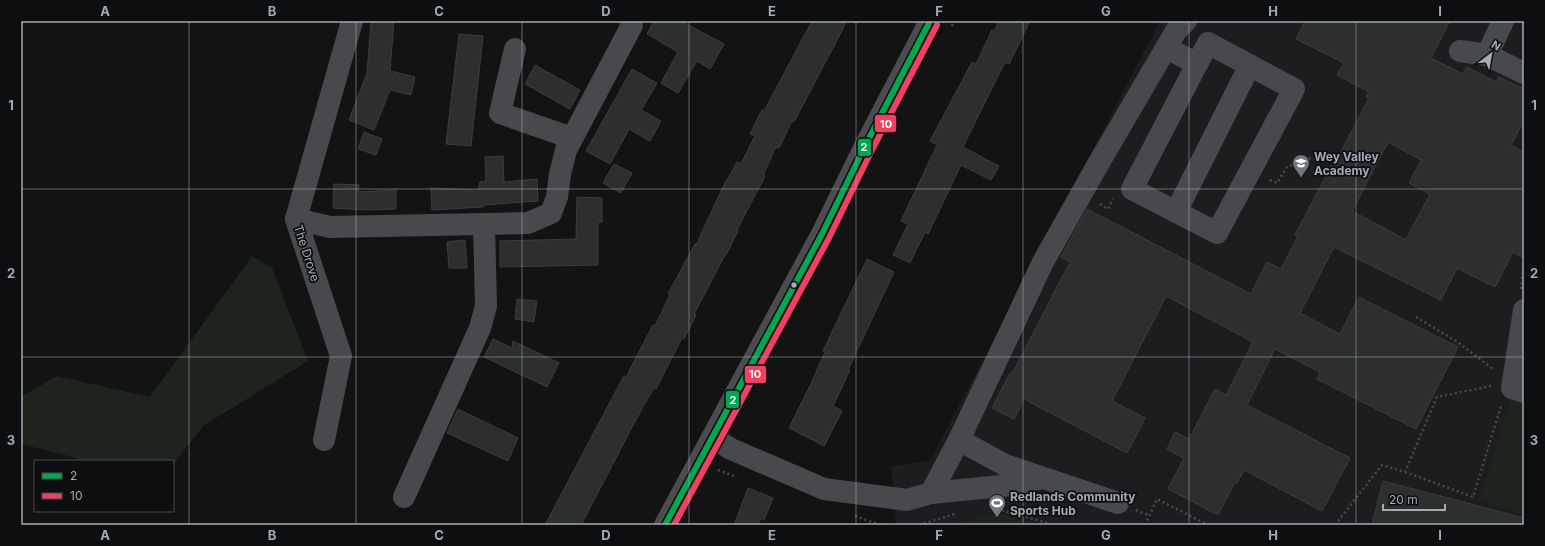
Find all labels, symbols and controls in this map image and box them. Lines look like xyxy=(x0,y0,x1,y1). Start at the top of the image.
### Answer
text: A xyxy=(100,3,110,19)
text: B xyxy=(268,3,277,19)
text: C xyxy=(434,3,444,19)
text: D xyxy=(601,3,611,19)
text: E xyxy=(768,3,776,19)
text: F xyxy=(935,3,943,19)
text: G xyxy=(1101,3,1111,19)
text: H xyxy=(1268,3,1278,19)
text: I xyxy=(1438,3,1442,19)
north arrow xyxy=(1471,34,1511,74)
text: N xyxy=(1489,37,1503,54)
text: 1 xyxy=(8,97,14,113)
text: 1 xyxy=(1531,97,1537,113)
line badge: 10 xyxy=(874,114,897,133)
text: 10 xyxy=(880,117,892,131)
line badge: 2 xyxy=(857,138,872,157)
text: 2 xyxy=(861,140,868,154)
place label: Wey Valley Academy xyxy=(1314,149,1380,178)
school or university icon: Wey Valley Academy xyxy=(1291,153,1311,178)
street label: The Drove xyxy=(291,223,323,283)
text: 2 xyxy=(7,265,15,281)
text: 2 xyxy=(1530,265,1538,281)
unlabelled marker xyxy=(789,280,799,290)
line badge: 10 xyxy=(744,365,767,384)
text: 10 xyxy=(749,367,761,381)
line badge: 2 xyxy=(725,390,740,409)
text: 2 xyxy=(730,393,737,407)
text: 3 xyxy=(7,432,15,448)
text: 3 xyxy=(1530,432,1538,448)
legend xyxy=(34,460,174,512)
text: 2 xyxy=(70,468,77,483)
scale bar xyxy=(1383,486,1445,512)
text: 10 xyxy=(70,488,82,503)
place label: Redlands Community Sports Hub xyxy=(1010,489,1136,518)
text: 20 m xyxy=(1389,492,1418,507)
sports icon: Redlands Community Sports Hub xyxy=(987,493,1007,518)
text: A xyxy=(100,527,110,543)
text: B xyxy=(268,527,277,543)
text: C xyxy=(434,527,444,543)
text: D xyxy=(601,527,611,543)
text: E xyxy=(768,527,776,543)
text: F xyxy=(935,527,943,543)
text: G xyxy=(1101,527,1111,543)
text: H xyxy=(1268,527,1278,543)
text: I xyxy=(1438,527,1442,543)

